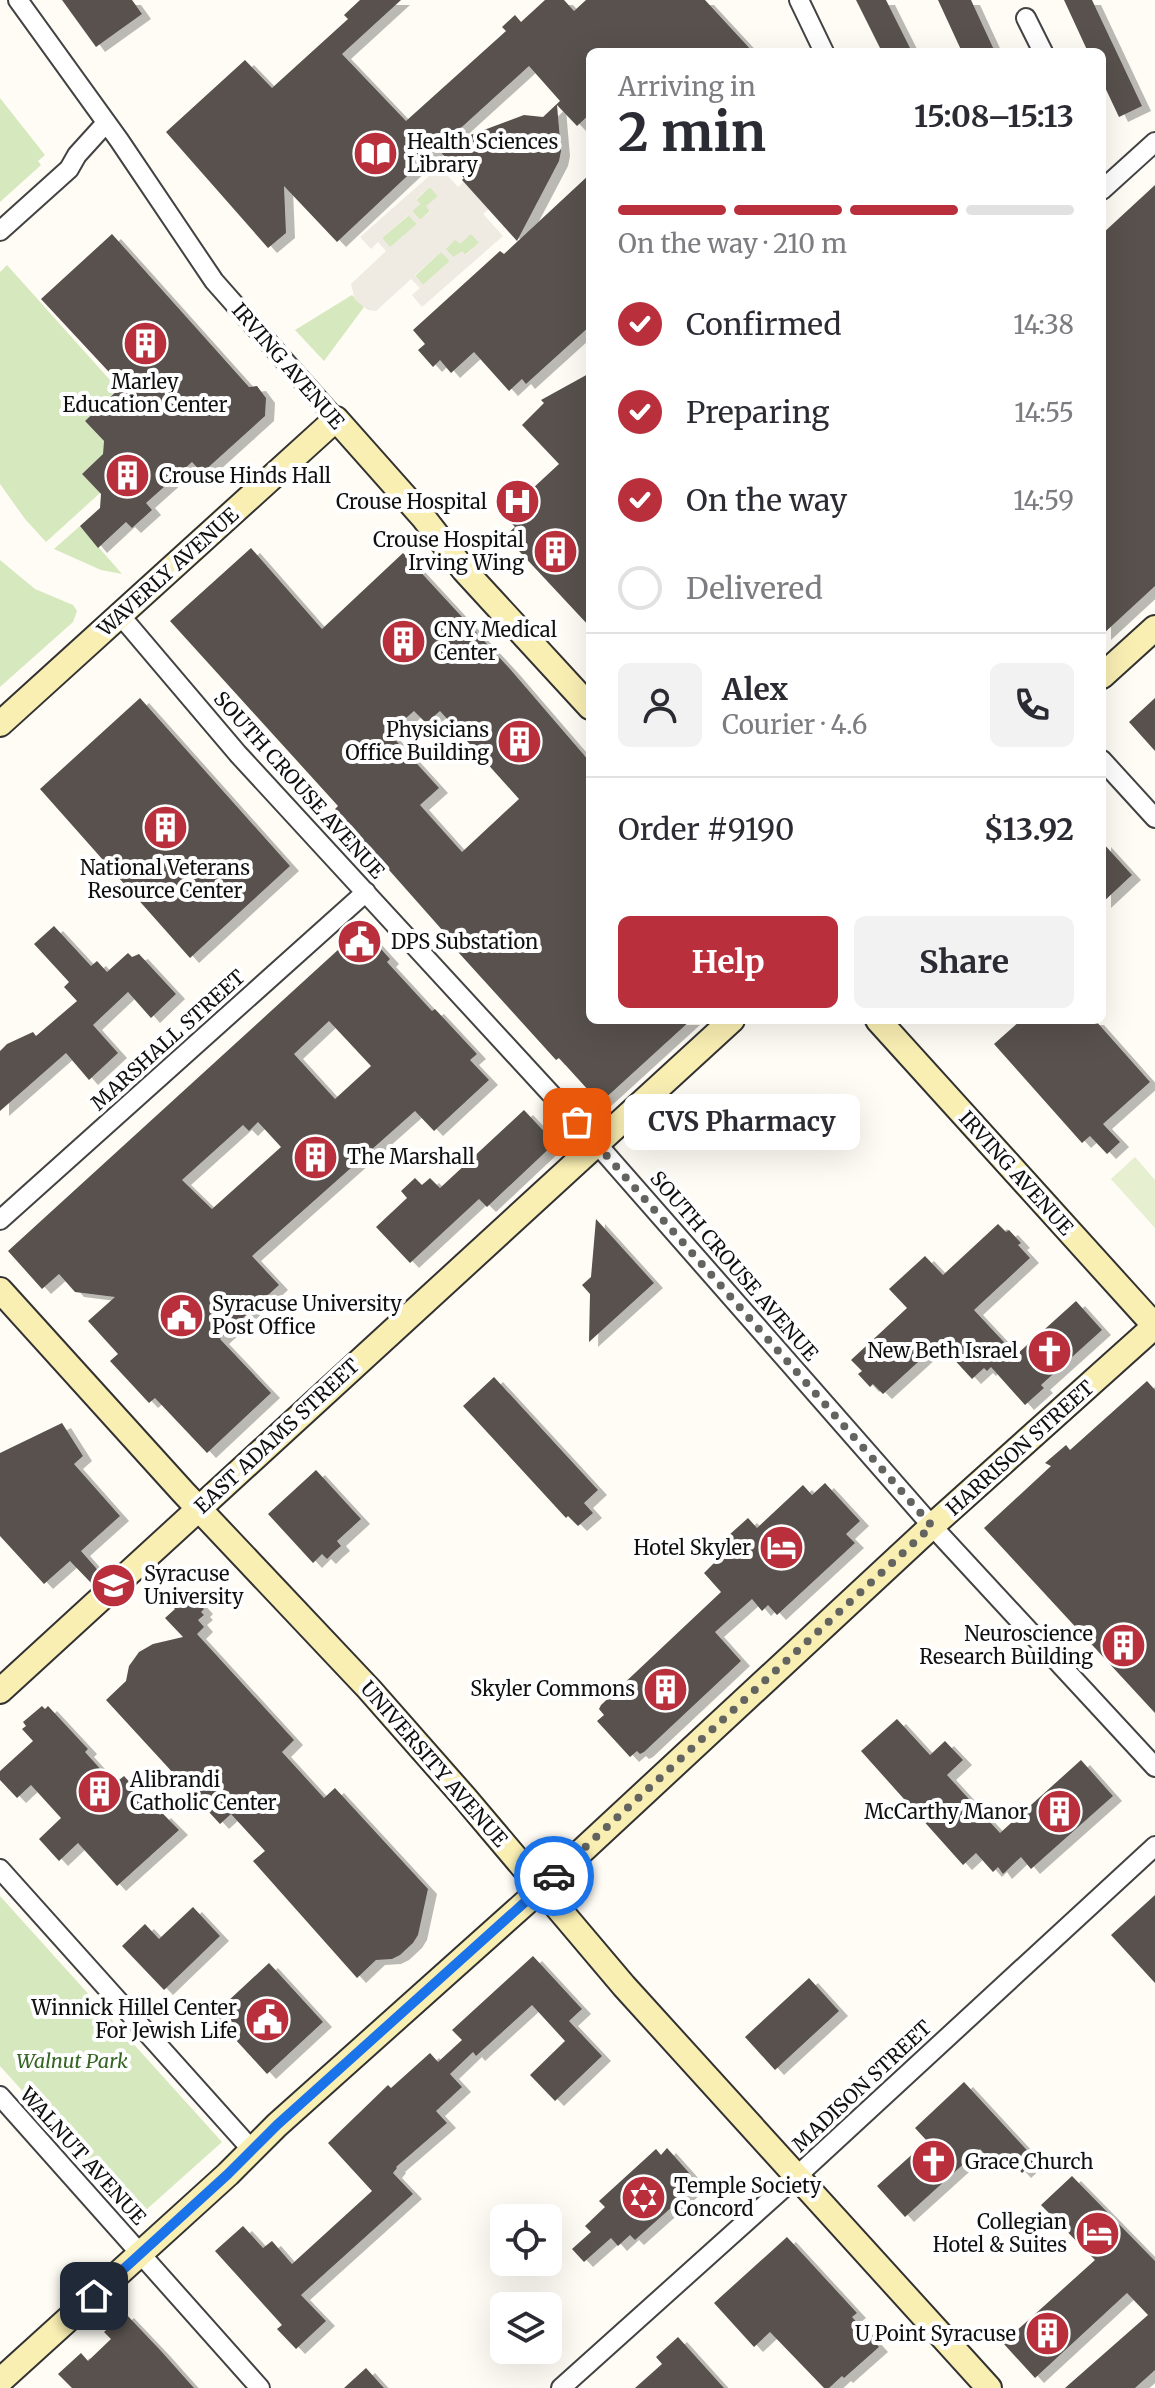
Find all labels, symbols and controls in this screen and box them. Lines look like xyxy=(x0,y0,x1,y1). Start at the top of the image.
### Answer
text: Arriving in xyxy=(618,70,756,103)
text: 15:08–15:13 xyxy=(914,97,1074,135)
text: 2 min xyxy=(618,100,766,165)
place label: Health Sciences Library xyxy=(407,129,558,177)
library icon: Health Sciences Library xyxy=(352,130,400,178)
text: On the way · 210 m xyxy=(618,227,847,260)
street label: IRVING AVENUE xyxy=(227,298,350,434)
icon: check xyxy=(618,302,662,346)
text: Confirmed xyxy=(686,305,841,343)
text: 14:38 xyxy=(1013,308,1074,341)
building icon: Marley Education Center xyxy=(121,319,169,367)
place label: Marley Education Center xyxy=(63,369,227,417)
icon: check xyxy=(618,390,662,434)
text: Preparing xyxy=(686,393,829,431)
text: 14:55 xyxy=(1014,396,1074,429)
building icon: Crouse Hinds Hall xyxy=(104,452,152,500)
place label: Crouse Hinds Hall xyxy=(159,463,331,488)
hospital icon: Crouse Hospital xyxy=(494,478,542,526)
icon: check xyxy=(618,478,662,522)
text: On the way xyxy=(686,481,847,519)
text: 14:59 xyxy=(1013,484,1074,517)
place label: Crouse Hospital xyxy=(336,489,487,514)
street label: WAVERLY AVENUE xyxy=(91,502,243,642)
place label: Crouse Hospital Irving Wing xyxy=(373,527,524,575)
building icon: Crouse Hospital Irving Wing xyxy=(531,528,579,576)
text: Delivered xyxy=(686,569,823,607)
building icon: CNY Medical Center xyxy=(379,617,427,665)
place label: CNY Medical Center xyxy=(434,617,557,665)
button: person xyxy=(618,663,702,747)
button: phone xyxy=(990,663,1074,747)
text: Alex xyxy=(722,670,788,708)
street label: SOUTH CROUSE AVENUE xyxy=(209,686,390,884)
text: Courier · 4.6 xyxy=(722,708,868,741)
place label: Physicians Office Building xyxy=(345,717,489,765)
building icon: Physicians Office Building xyxy=(496,717,544,765)
building icon: National Veterans Resource Center xyxy=(141,804,189,852)
text: Order #9190 xyxy=(618,810,794,848)
text: $13.92 xyxy=(984,810,1074,848)
place label: National Veterans Resource Center xyxy=(80,855,250,903)
button: Help xyxy=(618,916,838,1008)
button: Share xyxy=(854,916,1074,1008)
public building icon: DPS Substation xyxy=(336,918,384,966)
place label: DPS Substation xyxy=(391,929,538,954)
street label: MARSHALL STREET xyxy=(86,964,250,1115)
pin xyxy=(543,1088,611,1156)
callout: CVS Pharmacy xyxy=(625,1094,861,1150)
icon: bag xyxy=(555,1100,599,1144)
text: CVS Pharmacy xyxy=(648,1105,836,1138)
street label: IRVING AVENUE xyxy=(954,1105,1079,1240)
building icon: The Marshall xyxy=(292,1133,340,1181)
place label: The Marshall xyxy=(347,1144,475,1169)
street label: SOUTH CROUSE AVENUE xyxy=(645,1166,824,1366)
public building icon: Syracuse University Post Office xyxy=(157,1291,205,1339)
place label: Syracuse University Post Office xyxy=(212,1291,402,1339)
church icon: New Beth Israel xyxy=(1025,1327,1073,1375)
place label: New Beth Israel xyxy=(867,1338,1018,1363)
street label: EAST ADAMS STREET xyxy=(189,1353,364,1518)
street label: HARRISON STREET xyxy=(941,1375,1099,1521)
hotel icon: Hotel Skyler xyxy=(758,1524,806,1572)
place label: Hotel Skyler xyxy=(634,1535,751,1560)
school or university icon: Syracuse University xyxy=(89,1561,137,1609)
place label: Syracuse University xyxy=(144,1561,244,1609)
place label: Neuroscience Research Building xyxy=(919,1621,1093,1669)
building icon: Neuroscience Research Building xyxy=(1100,1622,1148,1670)
building icon: Skyler Commons xyxy=(642,1665,690,1713)
street label: UNIVERSITY AVENUE xyxy=(356,1676,513,1852)
place label: Skyler Commons xyxy=(470,1676,635,1701)
building icon: Alibrandi Catholic Center xyxy=(75,1767,123,1815)
place label: Alibrandi Catholic Center xyxy=(129,1767,277,1815)
building icon: McCarthy Manor xyxy=(1035,1788,1083,1836)
place label: McCarthy Manor xyxy=(864,1799,1028,1824)
courier xyxy=(514,1836,594,1916)
icon: car xyxy=(532,1854,576,1898)
place label: Winnick Hillel Center For Jewish Life xyxy=(30,1995,237,2043)
public building icon: Winnick Hillel Center For Jewish Life xyxy=(244,1995,292,2043)
street label: MADISON STREET xyxy=(787,2015,936,2157)
park label: Walnut Park xyxy=(16,2048,128,2073)
street label: WALNUT AVENUE xyxy=(14,2081,152,2230)
church icon: Grace Church xyxy=(910,2138,958,2186)
place label: Grace Church xyxy=(965,2149,1094,2174)
synagogue icon: Temple Society Concord xyxy=(619,2173,667,2221)
place label: Temple Society Concord xyxy=(674,2173,822,2221)
map controls xyxy=(490,2204,562,2364)
button: locate xyxy=(490,2204,562,2276)
place label: Collegian Hotel & Suites xyxy=(933,2209,1067,2257)
hotel icon: Collegian Hotel & Suites xyxy=(1074,2209,1122,2257)
pin xyxy=(60,2262,128,2330)
icon: home xyxy=(72,2274,116,2318)
button: layers xyxy=(490,2292,562,2364)
building icon: U Point Syracuse xyxy=(1023,2310,1071,2358)
place label: U Point Syracuse xyxy=(855,2321,1016,2346)

